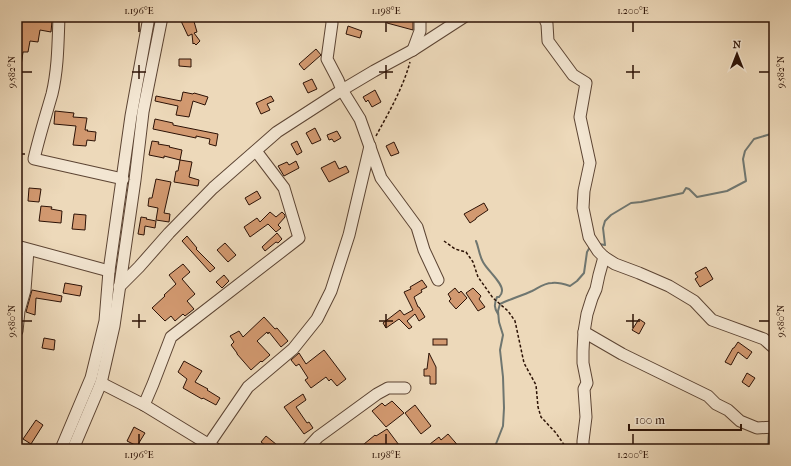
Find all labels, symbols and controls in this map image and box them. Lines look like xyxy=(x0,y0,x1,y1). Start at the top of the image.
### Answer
text: 1.196°E xyxy=(124,5,154,17)
text: 1.198°E xyxy=(371,5,401,17)
text: 1.200°E xyxy=(617,5,649,17)
north arrow xyxy=(717,34,757,74)
text: N xyxy=(733,38,742,51)
text: 9.582°N xyxy=(6,55,18,88)
text: 9.582°N xyxy=(775,55,787,88)
text: 9.580°N xyxy=(6,304,18,337)
text: 9.580°N xyxy=(775,304,787,337)
scale bar xyxy=(629,406,741,432)
text: 100 m xyxy=(635,413,665,427)
text: 1.196°E xyxy=(124,449,154,461)
text: 1.198°E xyxy=(371,449,401,461)
text: 1.200°E xyxy=(617,449,649,461)

